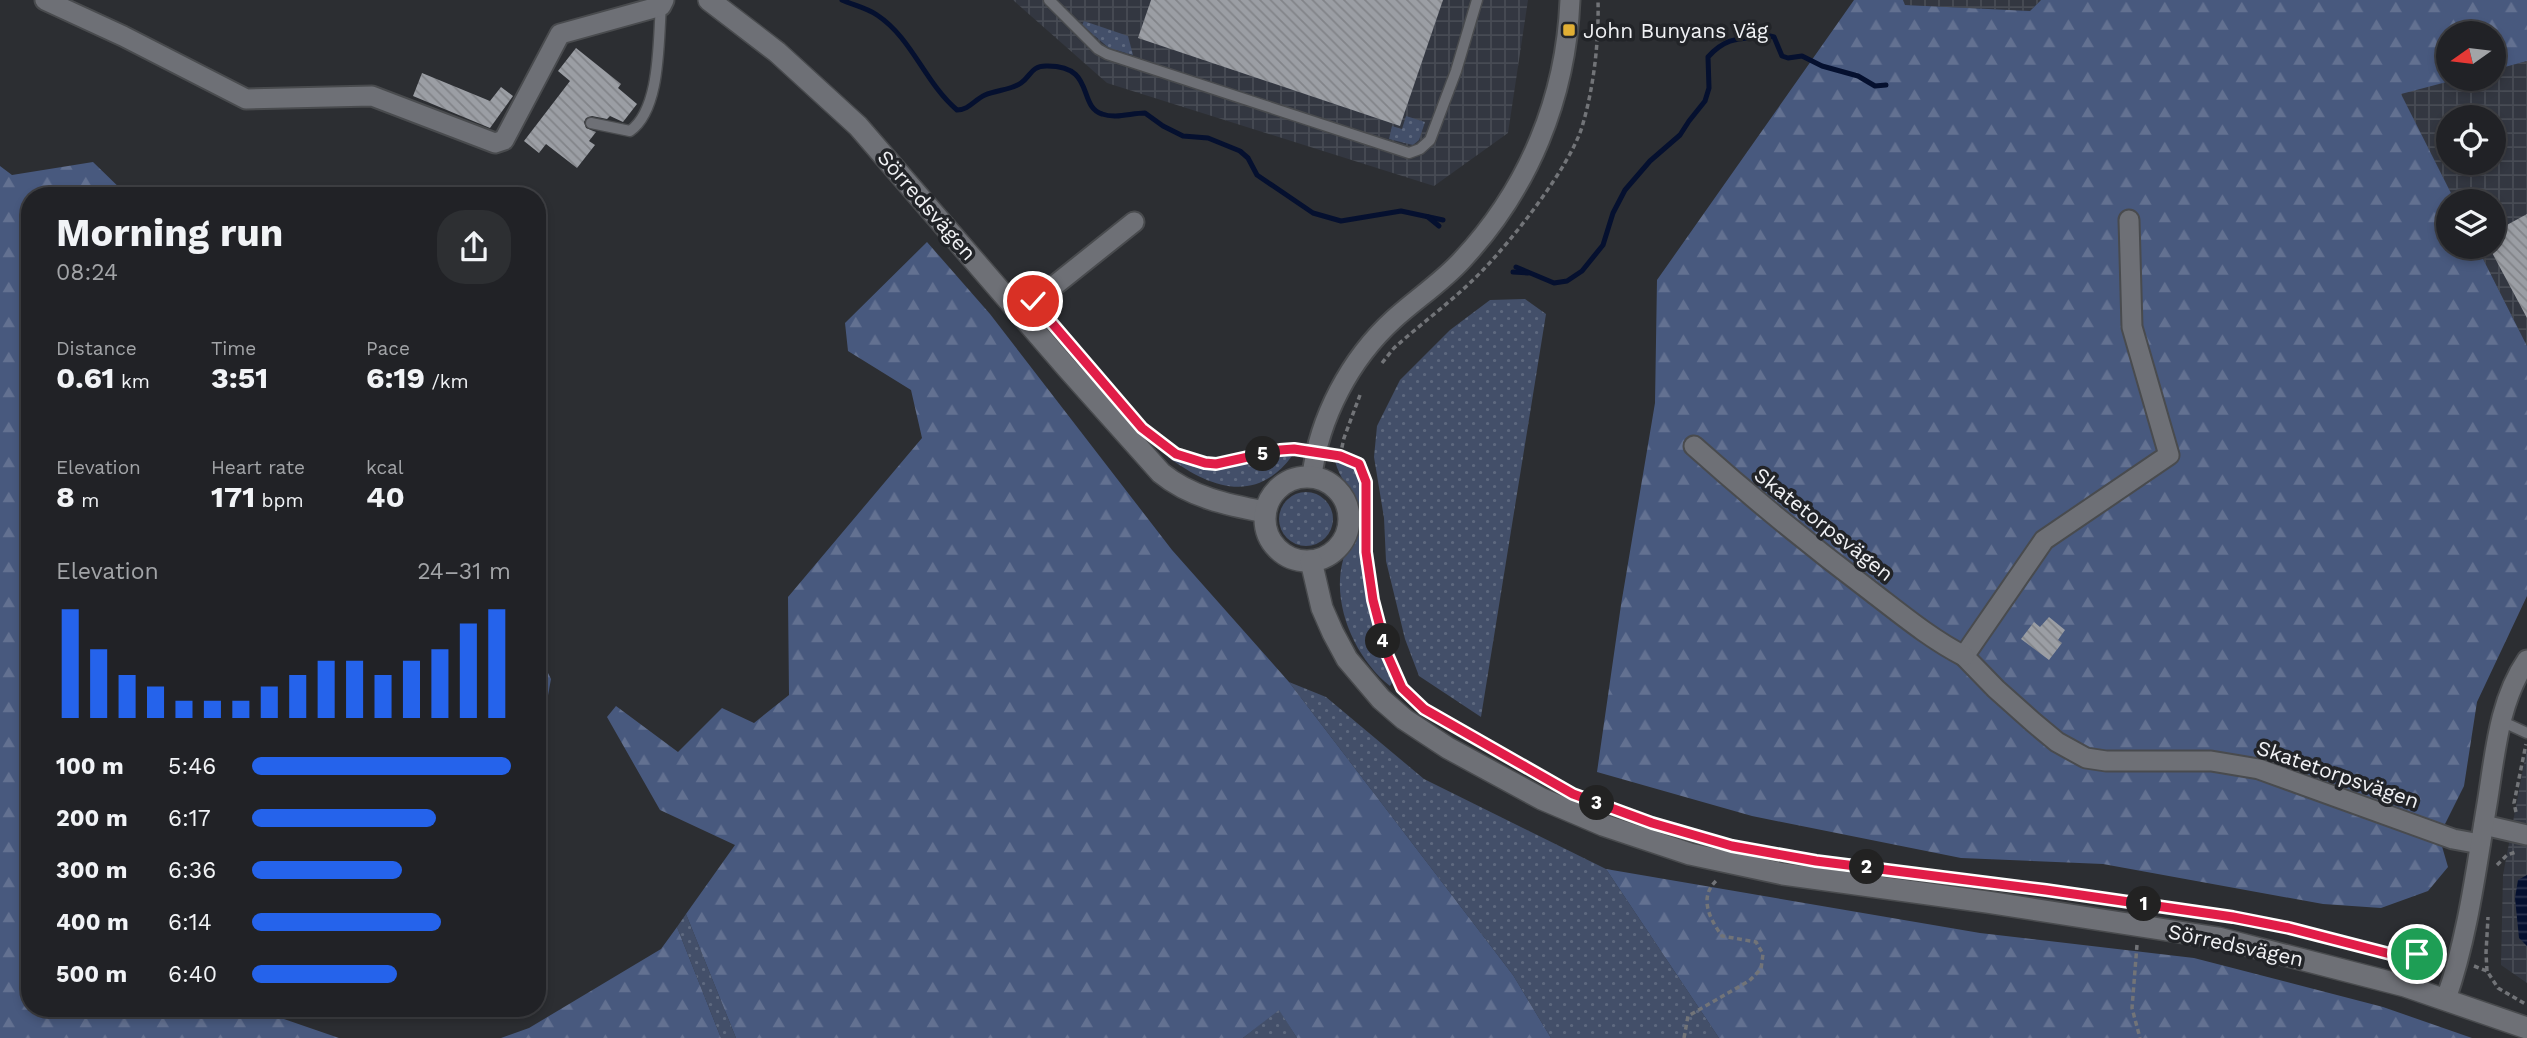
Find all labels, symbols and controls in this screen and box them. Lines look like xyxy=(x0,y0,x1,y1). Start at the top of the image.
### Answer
place label: John Bunyans Väg xyxy=(1583,18,1769,43)
north arrow xyxy=(2436,21,2506,91)
map controls xyxy=(2436,21,2506,259)
marker: John Bunyans Väg xyxy=(1561,22,1577,38)
button: locate xyxy=(2436,105,2506,175)
street label: Sörredsvägen xyxy=(872,145,982,265)
button: layers xyxy=(2436,189,2506,259)
button: share xyxy=(437,210,511,284)
text: Morning run xyxy=(56,211,283,255)
text: 08:24 xyxy=(56,259,118,286)
pin xyxy=(1003,271,1063,331)
icon: check xyxy=(1014,282,1052,320)
text: Distance xyxy=(56,337,137,360)
text: Time xyxy=(211,337,256,360)
text: Pace xyxy=(366,337,410,360)
text: 0.61 xyxy=(56,360,114,395)
text: 3:51 xyxy=(211,360,268,395)
text: 6:19 xyxy=(366,360,425,395)
text: km xyxy=(114,370,150,393)
text: /km xyxy=(425,370,469,393)
pin: 5 xyxy=(1246,436,1280,472)
text: 5 xyxy=(1257,442,1268,465)
text: Elevation xyxy=(56,456,141,479)
text: Heart rate xyxy=(211,456,305,479)
text: kcal xyxy=(366,456,404,479)
street label: Skatetorpsvägen xyxy=(1749,462,1899,586)
text: 8 xyxy=(56,479,75,514)
text: 171 xyxy=(211,479,255,514)
text: 40 xyxy=(366,479,405,514)
text: m xyxy=(75,489,99,512)
text: bpm xyxy=(255,489,304,512)
text: Elevation xyxy=(56,558,159,585)
text: 24–31 m xyxy=(417,558,511,585)
pin: 4 xyxy=(1366,624,1400,658)
text: 4 xyxy=(1376,629,1389,652)
street label: Skatetorpsvägen xyxy=(2254,735,2422,813)
text: 100 m xyxy=(56,753,124,780)
text: 5:46 xyxy=(168,753,216,780)
pin: 3 xyxy=(1580,786,1614,820)
text: 3 xyxy=(1591,791,1602,814)
text: 200 m xyxy=(56,805,128,832)
text: 6:17 xyxy=(168,805,211,832)
pin: 2 xyxy=(1850,850,1884,884)
text: 2 xyxy=(1861,855,1872,878)
text: 300 m xyxy=(56,857,127,884)
text: 6:36 xyxy=(168,857,216,884)
pin: 1 xyxy=(2126,886,2162,922)
text: 1 xyxy=(2139,892,2148,915)
text: 400 m xyxy=(56,909,129,936)
text: 6:14 xyxy=(168,909,212,936)
street label: Sörredsvägen xyxy=(2166,918,2306,972)
pin xyxy=(2387,924,2447,984)
icon: arrive xyxy=(2398,935,2436,973)
text: 500 m xyxy=(56,961,127,988)
text: 6:40 xyxy=(168,961,217,988)

